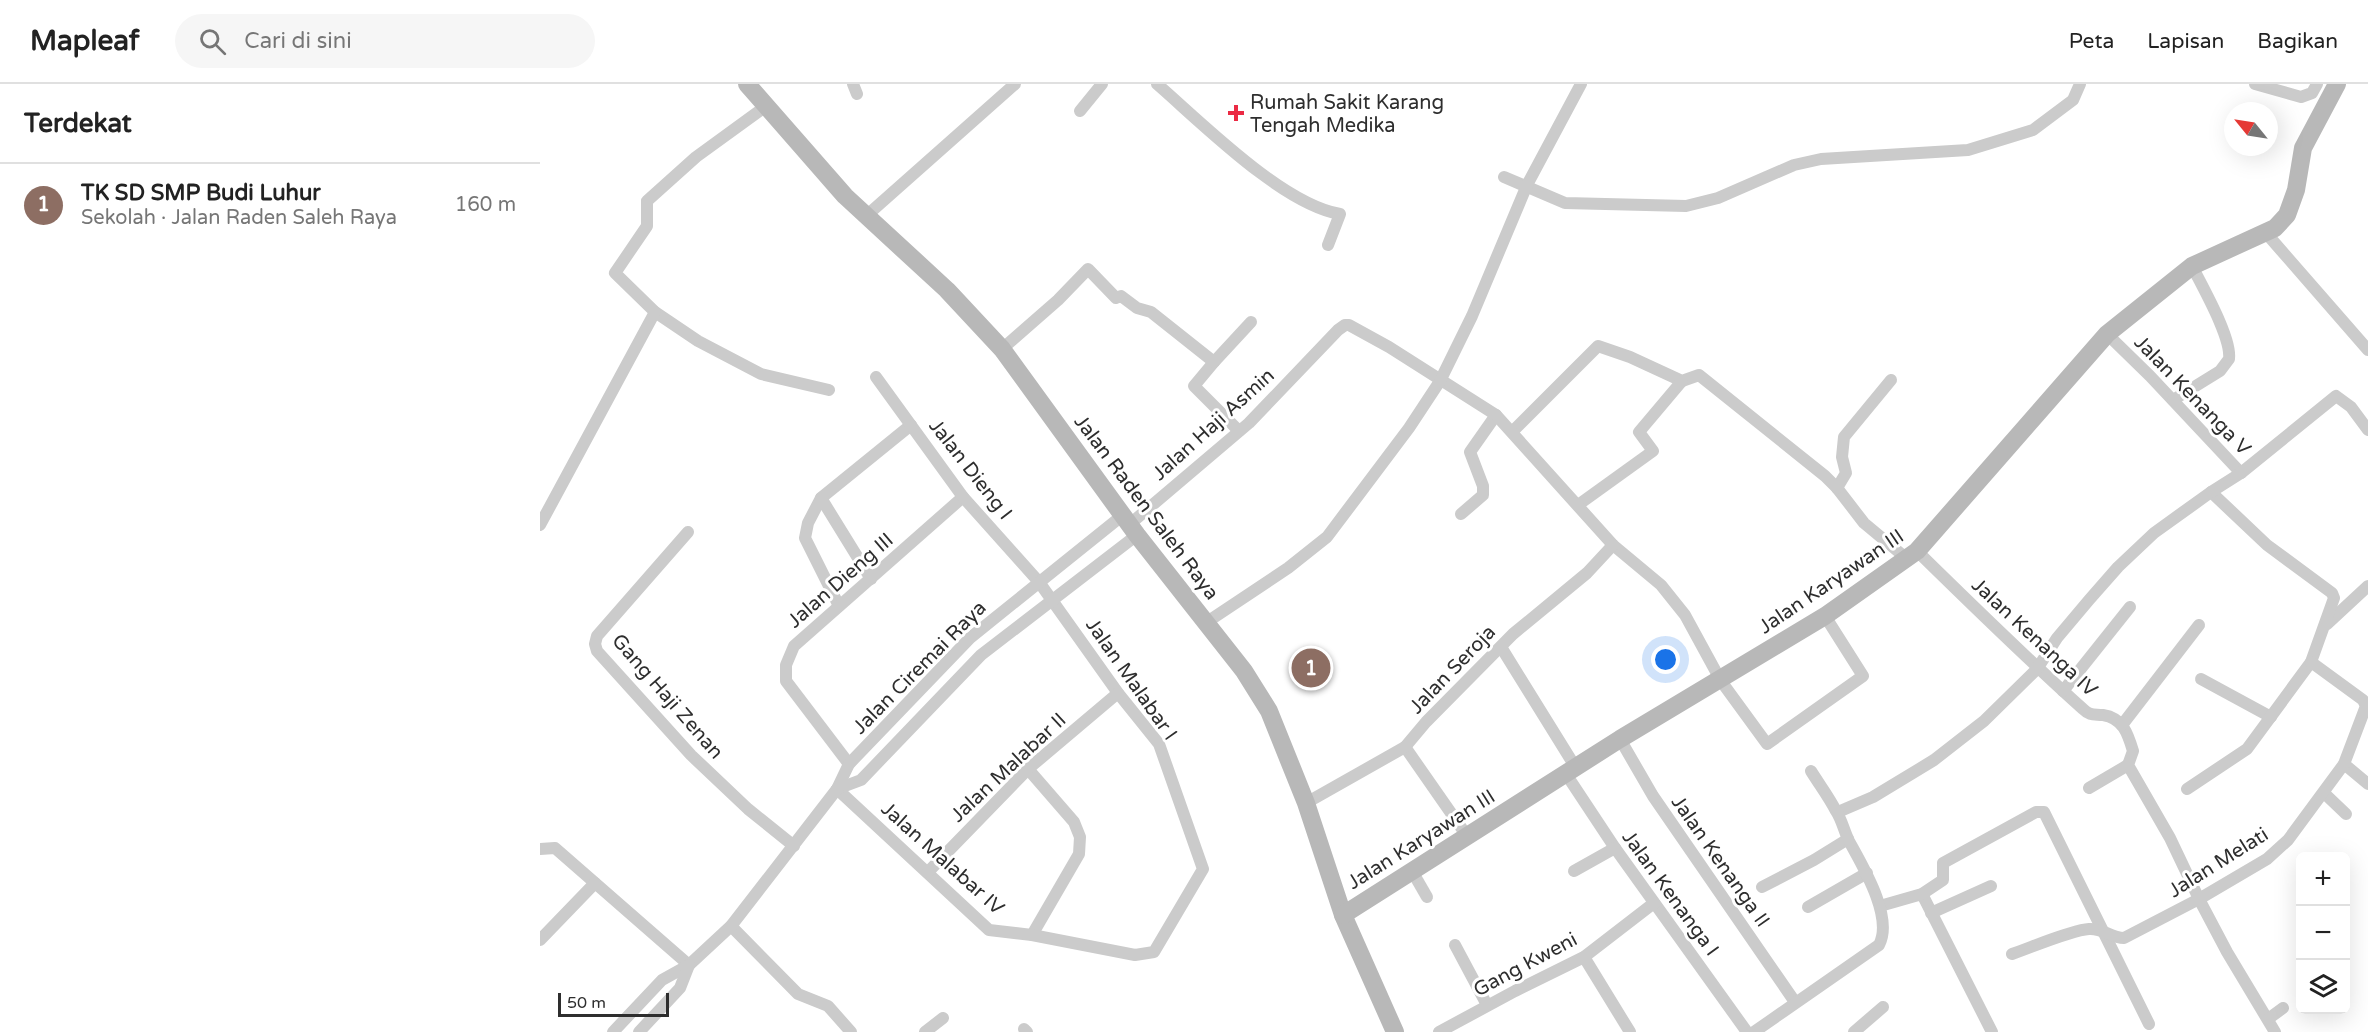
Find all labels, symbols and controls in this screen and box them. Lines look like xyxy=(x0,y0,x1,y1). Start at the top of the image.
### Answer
search box xyxy=(175,14,595,68)
text: Mapleaf xyxy=(30,24,139,58)
icon: search xyxy=(196,25,229,58)
text: Cari di sini xyxy=(244,28,352,54)
text: Peta xyxy=(2069,29,2114,54)
text: Lapisan xyxy=(2147,29,2224,54)
text: Bagikan xyxy=(2257,29,2338,54)
place label: Rumah Sakit Karang Tengah Medika xyxy=(1250,91,1444,138)
north arrow xyxy=(2224,102,2278,156)
marker: Rumah Sakit Karang Tengah Medika xyxy=(1227,104,1245,122)
text: Terdekat xyxy=(24,108,132,139)
text: TK SD SMP Budi Luhur xyxy=(81,180,321,206)
text: 1 xyxy=(37,193,50,217)
text: 160 m xyxy=(455,193,516,217)
text: Sekolah · Jalan Raden Saleh Raya xyxy=(81,206,397,230)
street label: Jalan Kenanga V xyxy=(2129,331,2256,461)
street label: Jalan Haji Asmin xyxy=(1148,364,1280,486)
street label: Jalan Raden Saleh Raya xyxy=(1069,410,1224,605)
street label: Jalan Dieng I xyxy=(924,415,1017,525)
street label: Jalan Karyawan III xyxy=(1755,524,1909,639)
street label: Jalan Dieng III xyxy=(783,528,898,633)
street label: Jalan Kenanga IV xyxy=(1966,573,2102,702)
street label: Jalan Ciremai Raya xyxy=(848,596,991,739)
street label: Jalan Malabar I xyxy=(1080,614,1182,745)
street label: Jalan Seroja xyxy=(1405,620,1501,719)
street label: Gang Haji Zenan xyxy=(606,629,728,764)
your location xyxy=(1651,645,1680,674)
pin: 1 xyxy=(1292,646,1330,690)
street label: Jalan Malabar II xyxy=(946,708,1071,827)
street label: Jalan Karyawan III xyxy=(1343,785,1500,895)
street label: Jalan Kenanga II xyxy=(1667,791,1775,931)
street label: Jalan Malabar IV xyxy=(876,797,1009,920)
street label: Jalan Melati xyxy=(2164,823,2273,903)
street label: Jalan Kenanga I xyxy=(1617,826,1725,960)
map controls xyxy=(2296,852,2350,1014)
button: + xyxy=(2296,852,2350,906)
button: − xyxy=(2296,906,2350,960)
street label: Gang Kweni xyxy=(1470,928,1581,1002)
button: layers xyxy=(2296,960,2350,1014)
scale bar xyxy=(558,990,669,1018)
text: 50 m xyxy=(567,993,606,1013)

